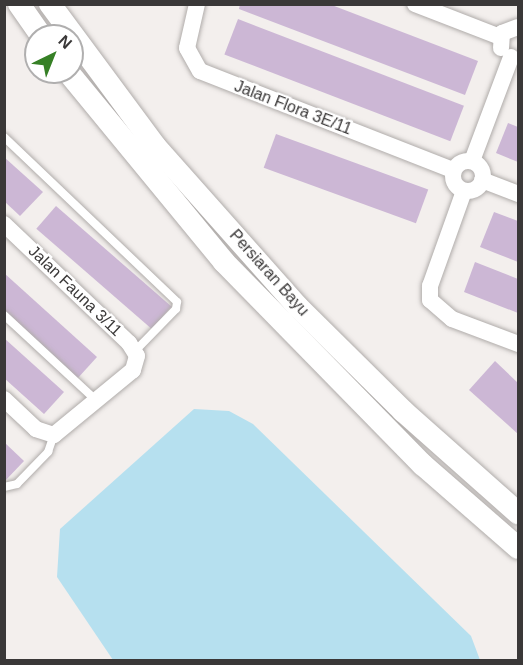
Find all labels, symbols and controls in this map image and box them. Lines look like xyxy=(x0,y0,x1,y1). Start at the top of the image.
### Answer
north arrow xyxy=(24,24,84,84)
text: N xyxy=(55,32,75,52)
street label: Jalan Flora 3E/11 xyxy=(232,77,354,139)
street label: Persiaran Bayu xyxy=(225,226,313,320)
street label: Jalan Fauna 3/11 xyxy=(24,242,126,340)

